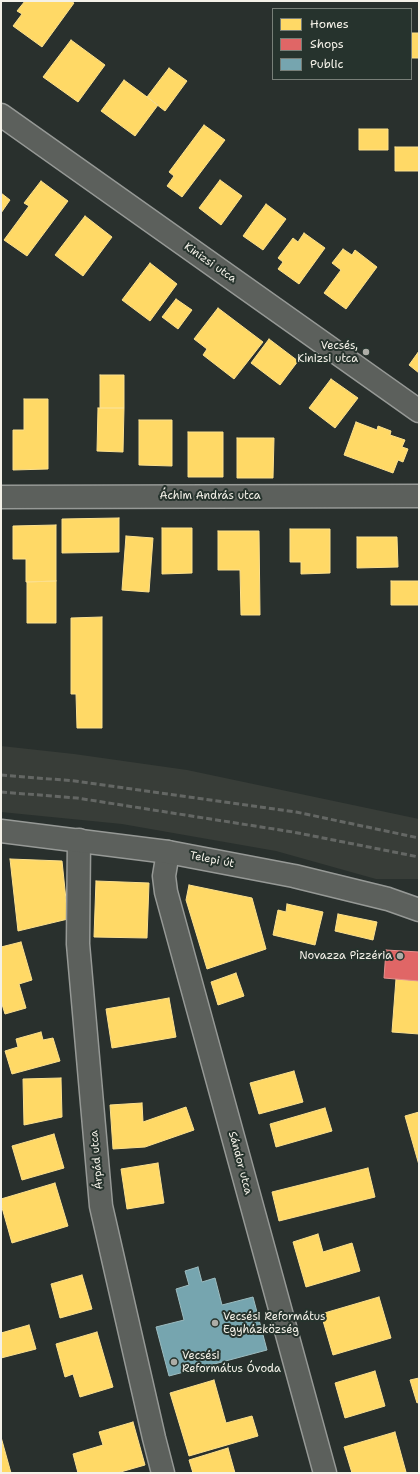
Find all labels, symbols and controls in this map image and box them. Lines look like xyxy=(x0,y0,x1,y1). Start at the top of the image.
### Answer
legend xyxy=(272,8,412,80)
text: Homes xyxy=(310,16,349,32)
text: Shops xyxy=(310,36,344,52)
text: Public xyxy=(310,56,344,72)
street label: Kinizsi utca xyxy=(181,240,239,286)
place label: Vecsés, Kinizsi utca xyxy=(297,339,358,365)
marker: Vecsés, Kinizsi utca xyxy=(361,347,371,357)
street label: Áchim András utca xyxy=(159,489,261,503)
street label: Telepi út xyxy=(189,849,235,871)
place label: Novazza Pizzéria xyxy=(299,949,392,963)
marker: Novazza Pizzéria xyxy=(395,951,405,961)
street label: Árpád utca xyxy=(88,1130,106,1190)
street label: Sándor utca xyxy=(225,1130,255,1196)
place label: Vecsési Református Egyházközség xyxy=(223,1310,325,1336)
marker: Vecsési Református Egyházközség xyxy=(210,1318,220,1328)
place label: Vecsési Református Óvoda xyxy=(182,1349,281,1375)
marker: Vecsési Református Óvoda xyxy=(169,1357,179,1367)

